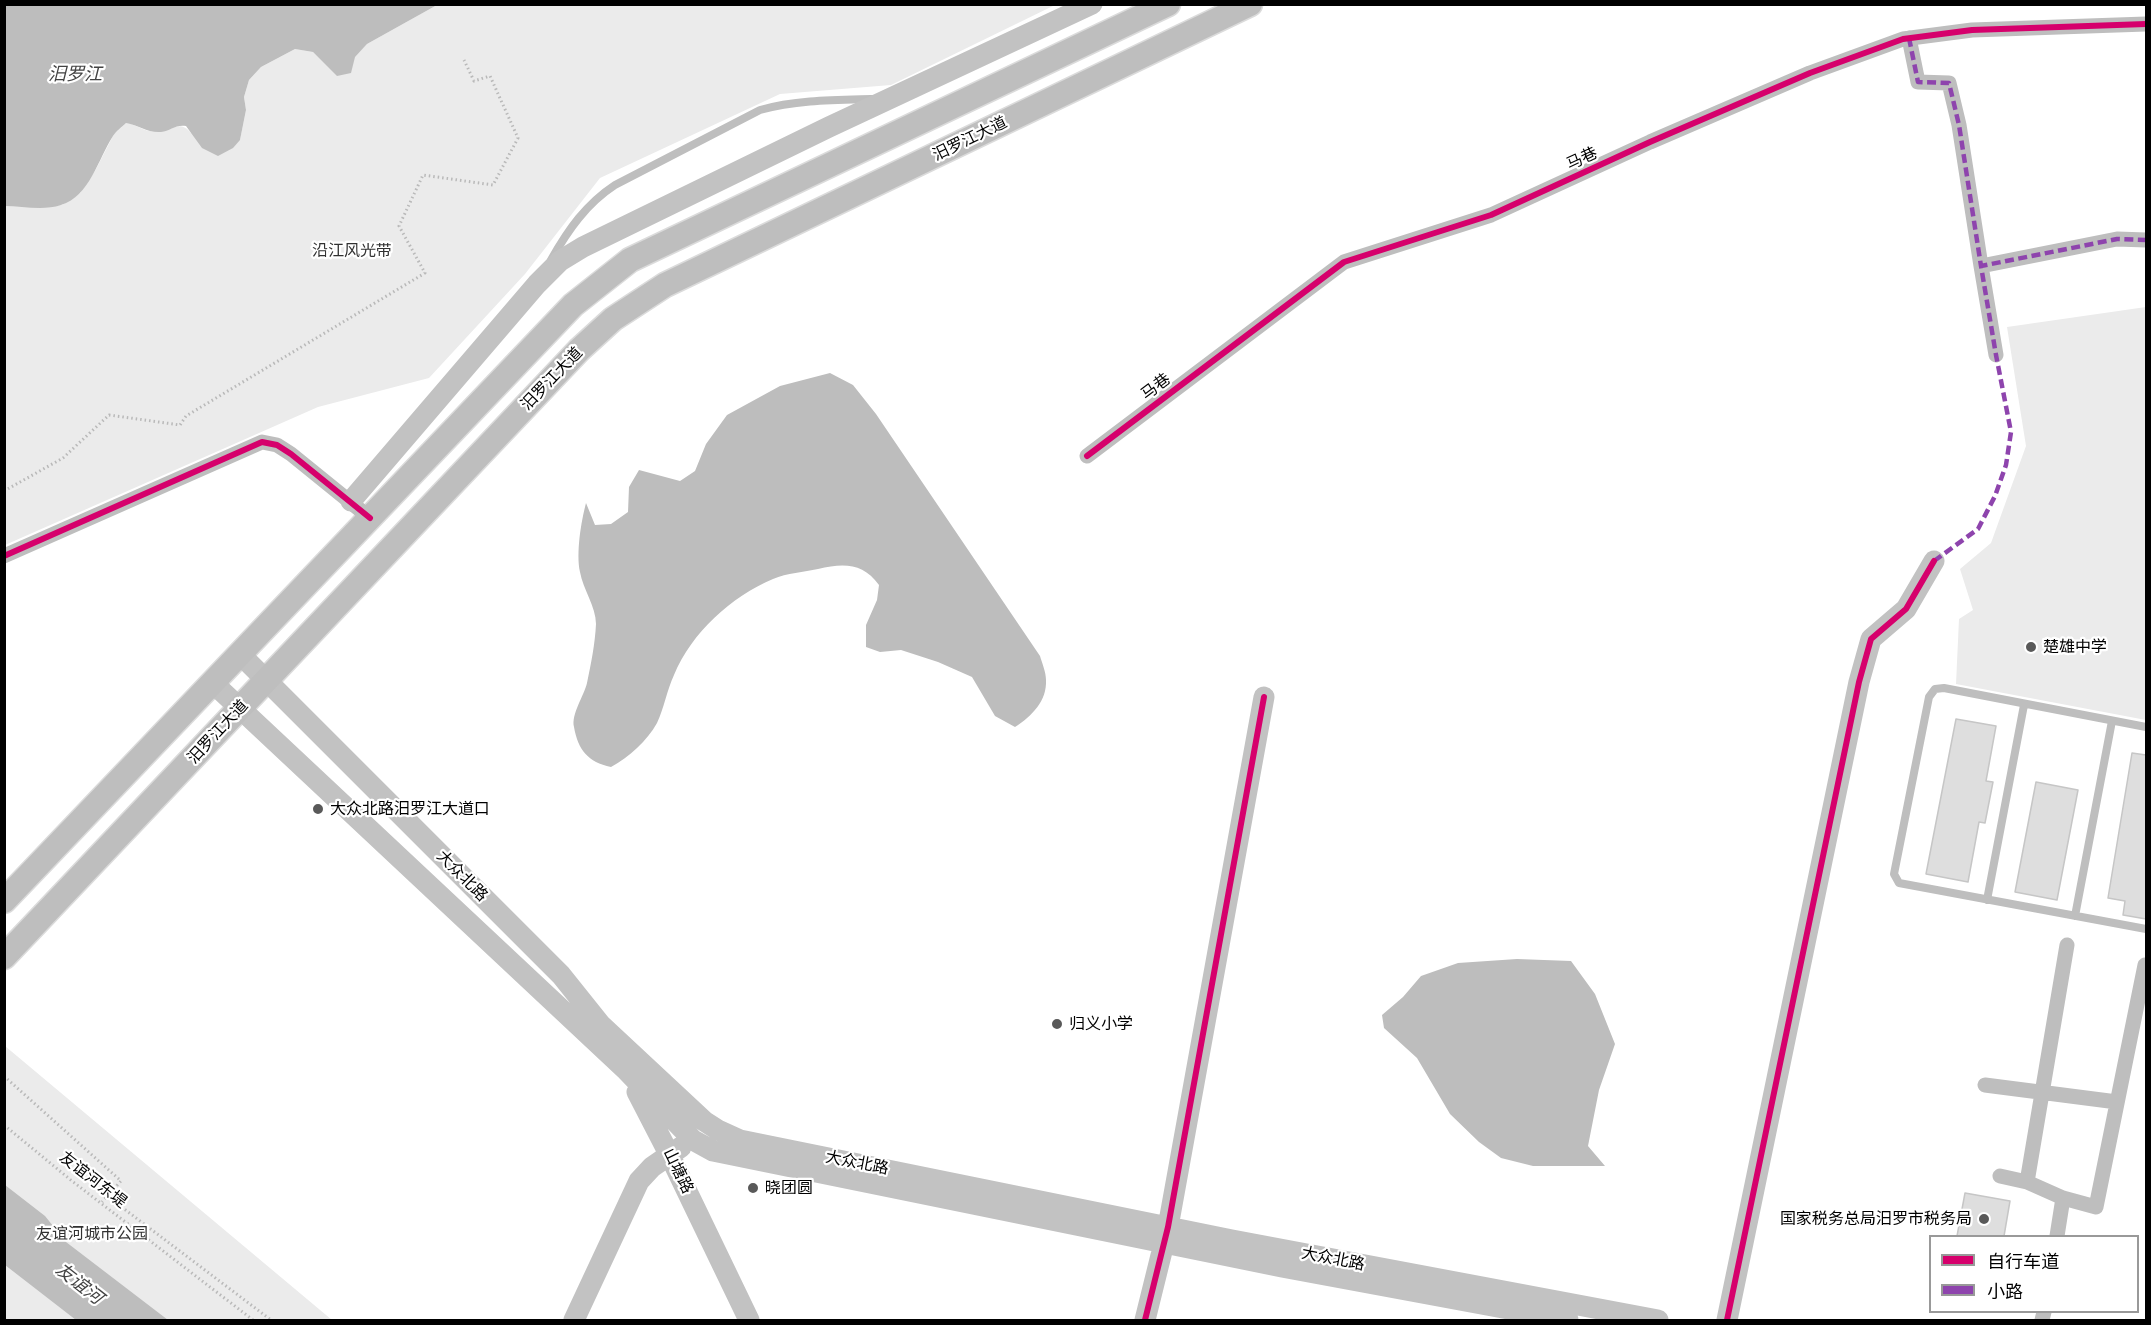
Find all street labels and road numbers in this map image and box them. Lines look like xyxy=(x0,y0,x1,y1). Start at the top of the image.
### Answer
street label: 汨罗江大道 xyxy=(930,113,1010,165)
street label: 马巷 xyxy=(1563,144,1601,174)
street label: 汨罗江大道 xyxy=(517,344,587,414)
street label: 马巷 xyxy=(1137,370,1175,404)
street label: 汨罗江大道 xyxy=(184,696,252,768)
street label: 大众北路 xyxy=(433,847,491,905)
street label: 山塘路 xyxy=(659,1145,697,1197)
street label: 大众北路 xyxy=(824,1147,890,1179)
street label: 友谊河东堤 xyxy=(56,1148,130,1212)
street label: 大众北路 xyxy=(1300,1243,1366,1275)

